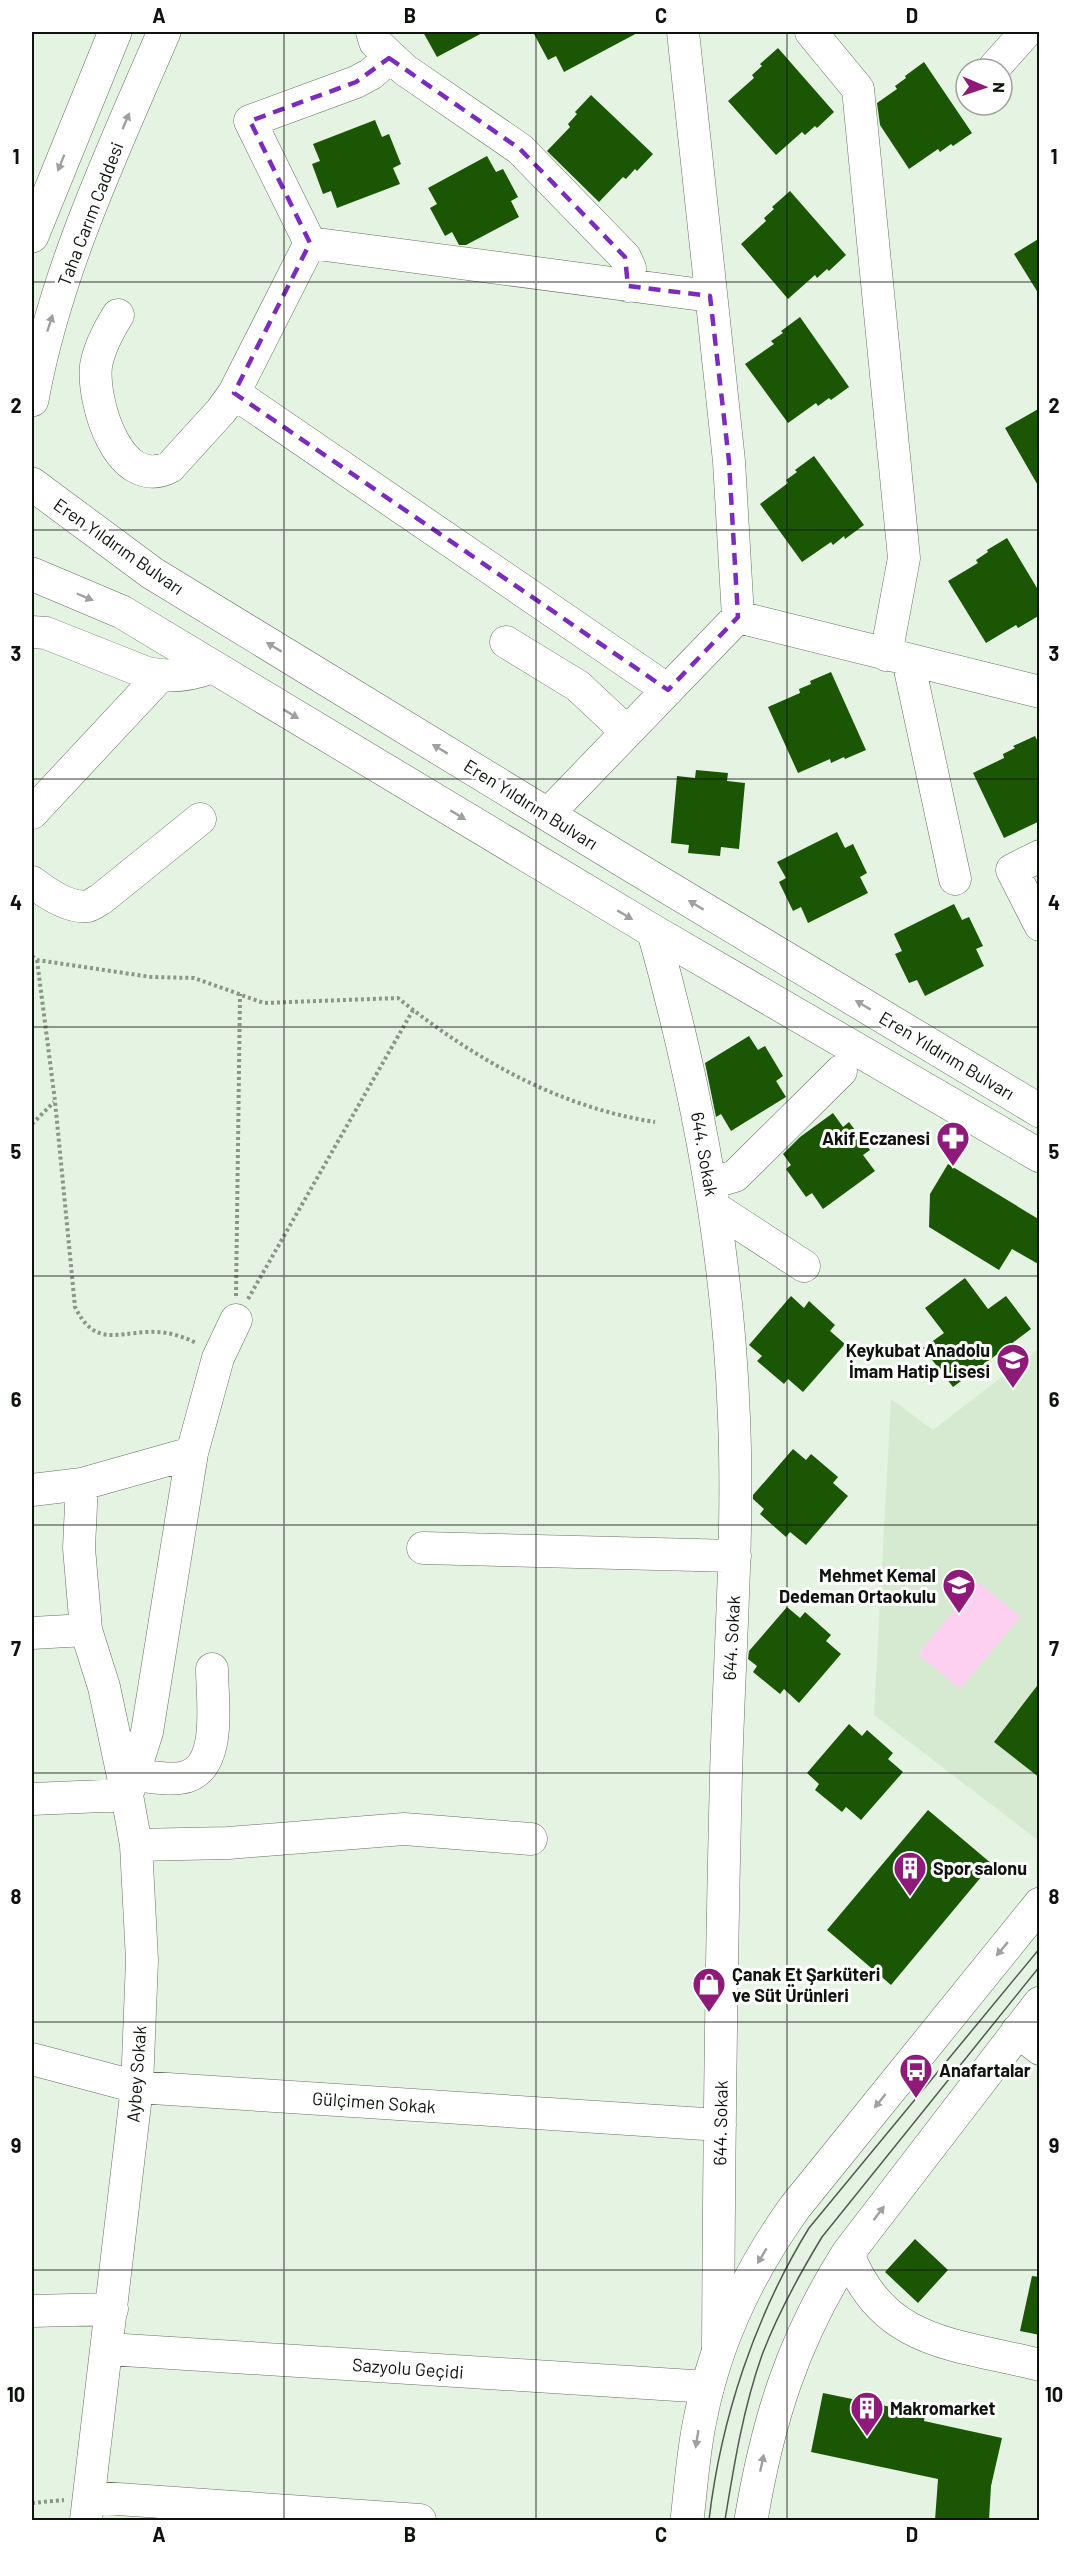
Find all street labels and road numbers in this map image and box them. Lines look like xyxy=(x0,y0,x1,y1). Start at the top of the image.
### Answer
street label: Taha Carım Caddesi xyxy=(52,139,128,289)
street label: Eren Yıldırım Bulvarı xyxy=(50,493,188,599)
street label: Eren Yıldırım Bulvarı xyxy=(460,754,602,854)
street label: Eren Yıldırım Bulvarı xyxy=(875,1006,1019,1104)
street label: 644. Sokak xyxy=(687,1110,723,1198)
street label: 644. Sokak xyxy=(718,1595,744,1681)
street label: Aybey Sokak xyxy=(122,2025,150,2123)
street label: 644. Sokak xyxy=(708,2080,732,2166)
street label: Gülçimen Sokak xyxy=(311,2087,437,2117)
street label: Sazyolu Geçidi xyxy=(351,2353,465,2383)

